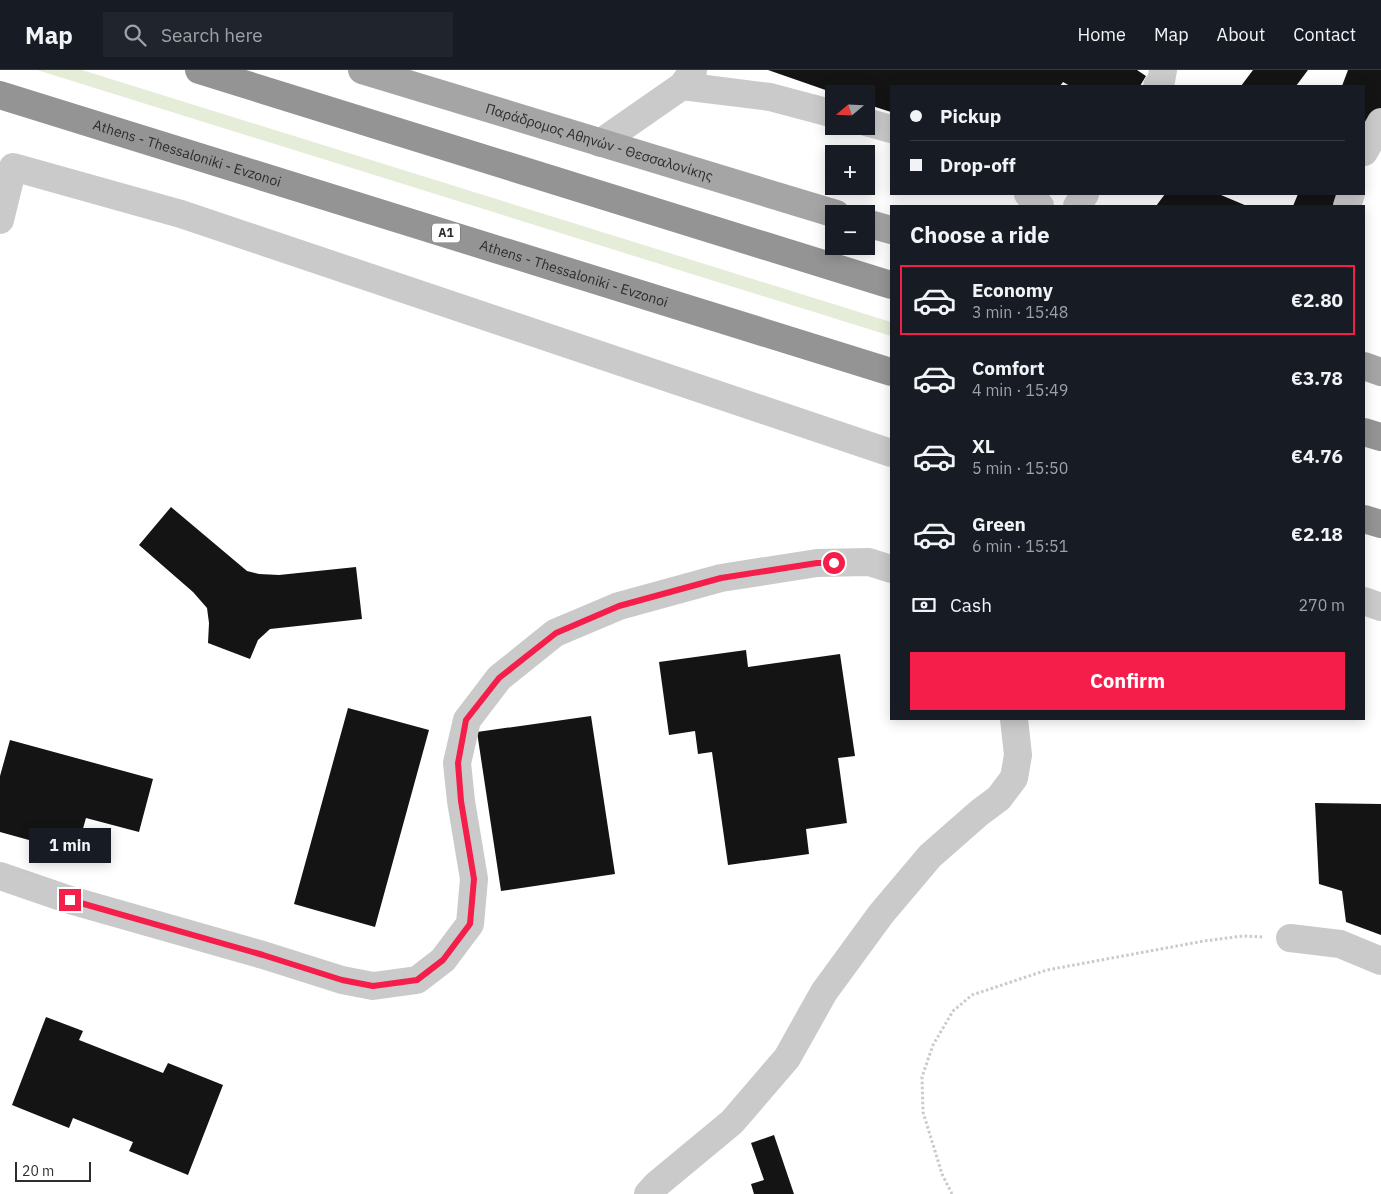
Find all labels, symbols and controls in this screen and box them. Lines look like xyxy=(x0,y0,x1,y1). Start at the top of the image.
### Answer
search box xyxy=(103,12,453,57)
text: Map xyxy=(25,19,73,51)
icon: search xyxy=(121,21,149,49)
text: Search here xyxy=(161,23,263,47)
text: Home xyxy=(1078,23,1126,46)
text: Map xyxy=(1154,23,1189,46)
text: About xyxy=(1217,23,1265,46)
text: Contact xyxy=(1293,23,1356,46)
north arrow xyxy=(825,85,875,135)
map controls xyxy=(825,85,875,255)
street label: Παράδρομος Αθηνών - Θεσσαλονίκης xyxy=(483,99,715,185)
text: Pickup xyxy=(940,104,1001,128)
street label: Athens - Thessaloniki - Evzonoi xyxy=(91,116,283,191)
button: + xyxy=(825,145,875,195)
text: Drop-off xyxy=(940,153,1016,177)
button: − xyxy=(825,205,875,255)
text: Choose a ride xyxy=(910,220,1050,249)
road number: Α1 xyxy=(432,224,460,242)
street label: Athens - Thessaloniki - Evzonoi xyxy=(478,236,670,311)
icon: car xyxy=(912,278,957,323)
text: Economy xyxy=(972,278,1053,302)
text: €2.80 xyxy=(1291,288,1343,312)
text: 3 min · 15:48 xyxy=(972,302,1068,322)
icon: car xyxy=(912,356,957,401)
text: Comfort xyxy=(972,356,1045,380)
text: €3.78 xyxy=(1291,366,1343,390)
text: 4 min · 15:49 xyxy=(972,380,1068,400)
icon: car xyxy=(912,434,957,479)
text: XL xyxy=(972,434,995,458)
text: €4.76 xyxy=(1291,444,1343,468)
text: 5 min · 15:50 xyxy=(972,458,1068,478)
icon: car xyxy=(912,512,957,557)
text: Green xyxy=(972,512,1026,536)
text: €2.18 xyxy=(1291,522,1343,546)
text: 6 min · 15:51 xyxy=(972,536,1068,556)
route start xyxy=(823,552,845,574)
icon: cash xyxy=(910,591,938,619)
text: Cash xyxy=(950,593,992,617)
text: 270 m xyxy=(1298,595,1345,615)
button: Confirm xyxy=(910,652,1345,710)
callout: 1 min xyxy=(29,828,111,862)
text: 1 min xyxy=(49,835,91,855)
route end xyxy=(59,889,81,911)
scale bar xyxy=(15,1159,91,1182)
text: 20 m xyxy=(22,1162,54,1180)

